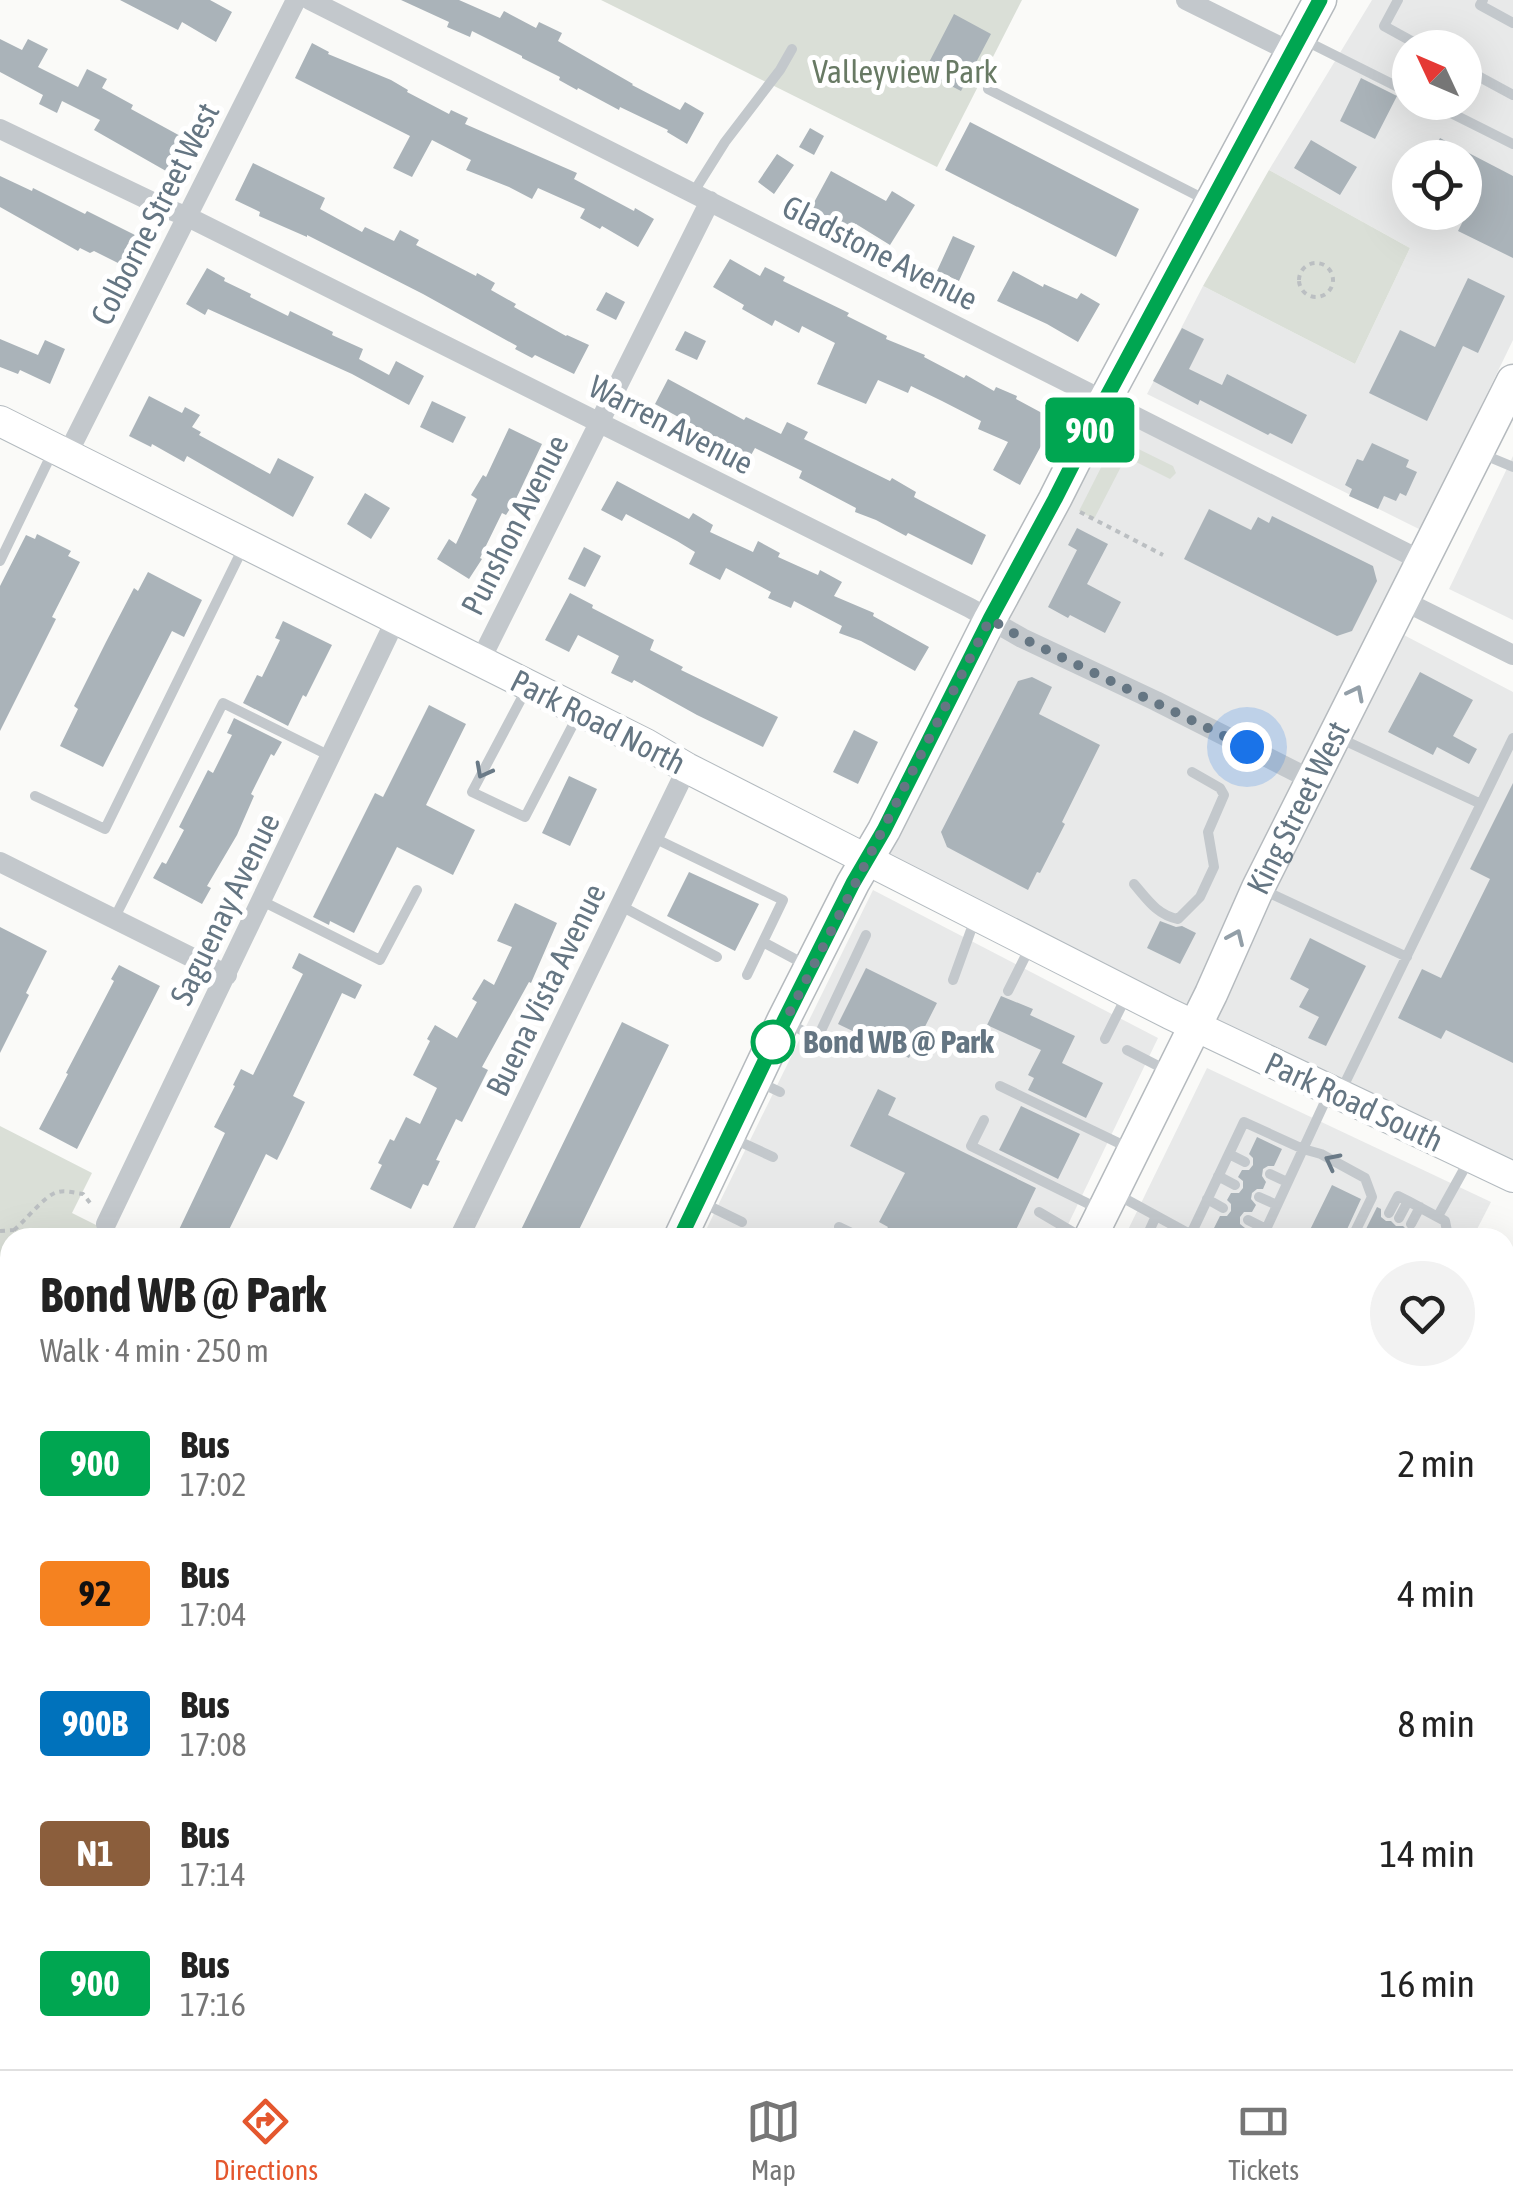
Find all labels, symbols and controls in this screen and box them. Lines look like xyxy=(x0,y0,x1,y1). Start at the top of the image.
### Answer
north arrow xyxy=(1392,30,1482,120)
map controls xyxy=(1392,30,1482,230)
park label: Valleyview Park xyxy=(812,53,998,90)
street label: Colborne Street West xyxy=(83,97,226,331)
button: locate xyxy=(1392,140,1482,230)
street label: Gladstone Avenue xyxy=(777,188,984,318)
street label: Warren Avenue xyxy=(583,367,759,482)
line badge: 900 xyxy=(1032,398,1148,462)
text: 900 xyxy=(1065,410,1115,450)
street label: Punshon Avenue xyxy=(453,429,576,621)
street label: Park Road North xyxy=(505,662,692,781)
one-way arrow xyxy=(1344,685,1364,703)
street label: King Street West xyxy=(1239,715,1357,900)
your location xyxy=(1222,722,1272,772)
one-way arrow xyxy=(476,760,495,778)
street label: Saguenay Avenue xyxy=(162,807,287,1011)
street label: Buena Vista Avenue xyxy=(478,878,613,1102)
one-way arrow xyxy=(1224,929,1244,947)
marker: Bond WB @ Park xyxy=(752,1021,794,1063)
place label: Bond WB @ Park xyxy=(803,1023,995,1060)
street label: Park Road South xyxy=(1259,1044,1449,1159)
one-way arrow xyxy=(1325,1154,1343,1173)
button: heart xyxy=(1370,1261,1475,1366)
text: Bond WB @ Park xyxy=(40,1267,326,1322)
text: Walk · 4 min · 250 m xyxy=(40,1332,269,1369)
text: Bus xyxy=(180,1423,230,1466)
text: 2 min xyxy=(1397,1442,1475,1485)
text: 900 xyxy=(70,1443,120,1483)
text: 17:02 xyxy=(180,1466,247,1503)
text: Bus xyxy=(180,1553,230,1596)
text: 4 min xyxy=(1397,1572,1475,1615)
text: 92 xyxy=(79,1573,111,1613)
text: 17:04 xyxy=(180,1596,247,1633)
text: Bus xyxy=(180,1683,230,1726)
text: 8 min xyxy=(1397,1702,1475,1745)
text: 900B xyxy=(62,1703,128,1743)
text: 17:08 xyxy=(180,1726,247,1763)
text: Bus xyxy=(180,1813,230,1856)
text: 14 min xyxy=(1380,1832,1475,1875)
text: N1 xyxy=(76,1833,114,1873)
text: 17:14 xyxy=(180,1856,246,1893)
text: Bus xyxy=(180,1943,230,1986)
text: 16 min xyxy=(1380,1962,1475,2005)
text: 900 xyxy=(70,1963,120,2003)
text: 17:16 xyxy=(180,1986,246,2023)
tab: Directions xyxy=(214,2094,318,2186)
tab: Map xyxy=(746,2094,801,2186)
tab: Tickets xyxy=(1228,2094,1299,2186)

